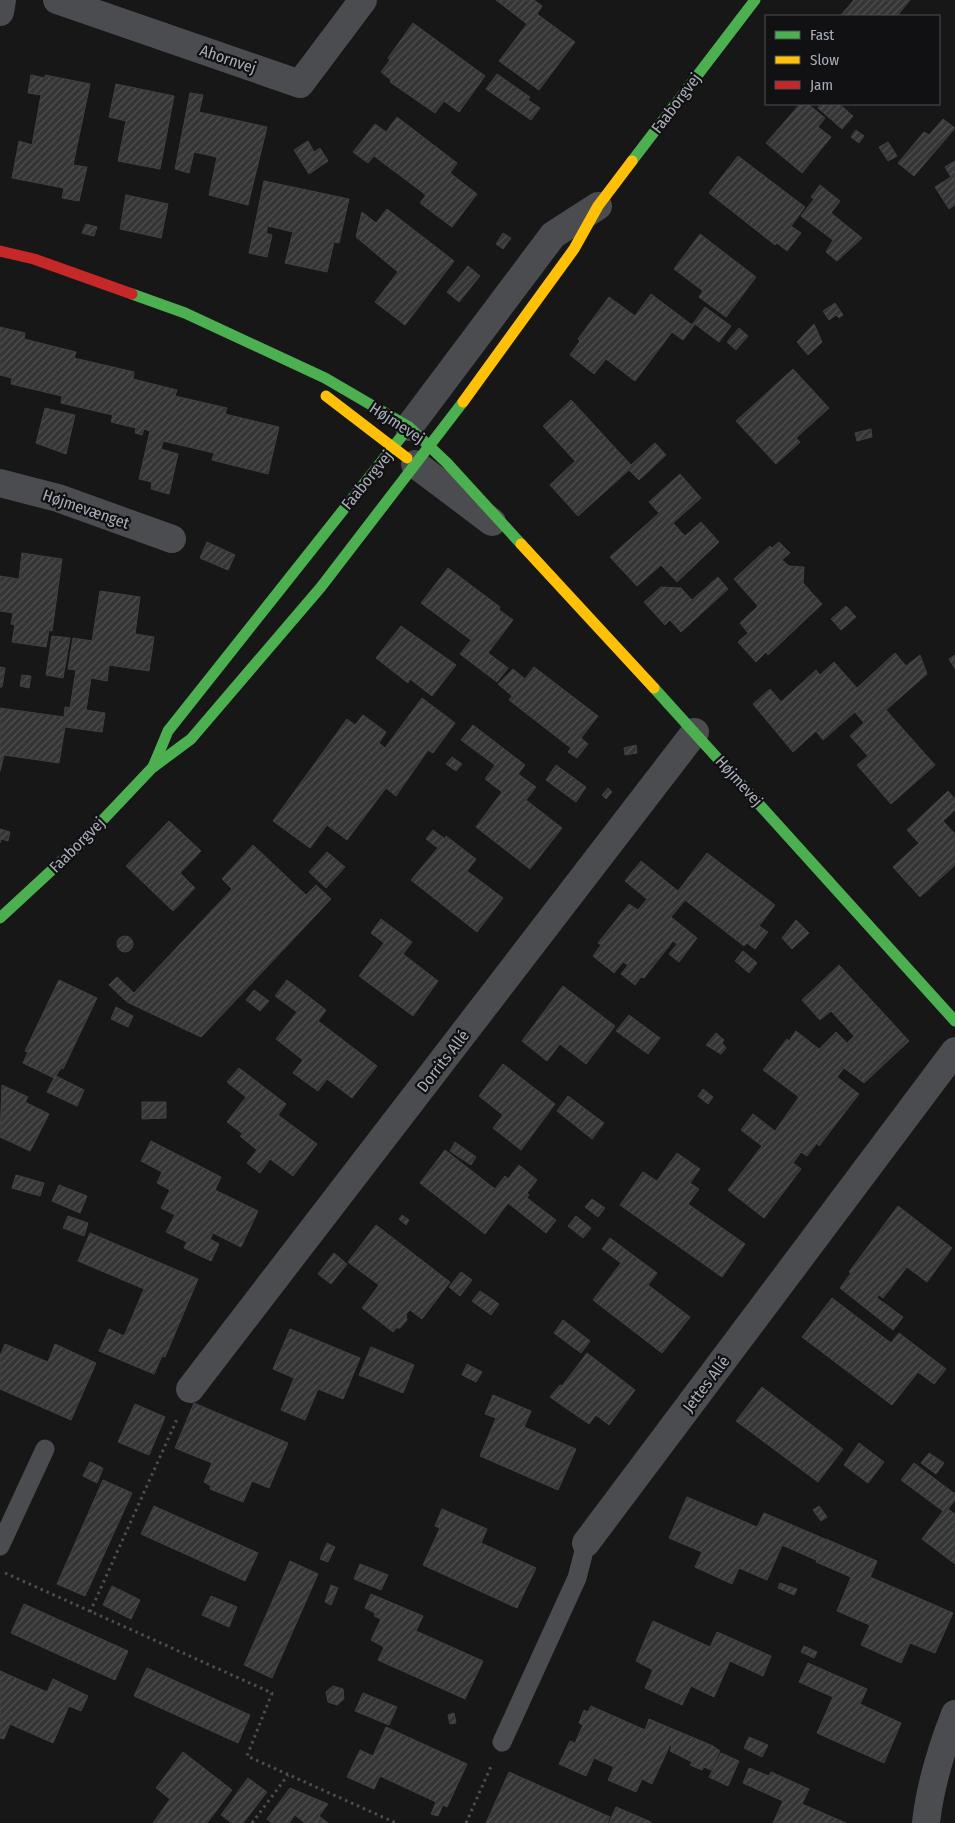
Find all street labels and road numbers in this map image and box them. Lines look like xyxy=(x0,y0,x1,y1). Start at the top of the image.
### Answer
street label: Ahornvej xyxy=(197,41,259,77)
street label: Faaborgvej xyxy=(647,69,705,137)
street label: Højmevej xyxy=(366,398,428,448)
street label: Faaborgvej xyxy=(337,447,397,513)
street label: Højmevænget xyxy=(40,485,133,533)
street label: Højmevej xyxy=(711,752,767,810)
street label: Faaborgvej xyxy=(45,813,109,877)
street label: Dorrits Allé xyxy=(413,1026,473,1096)
street label: Jettes Allé xyxy=(679,1352,733,1416)

